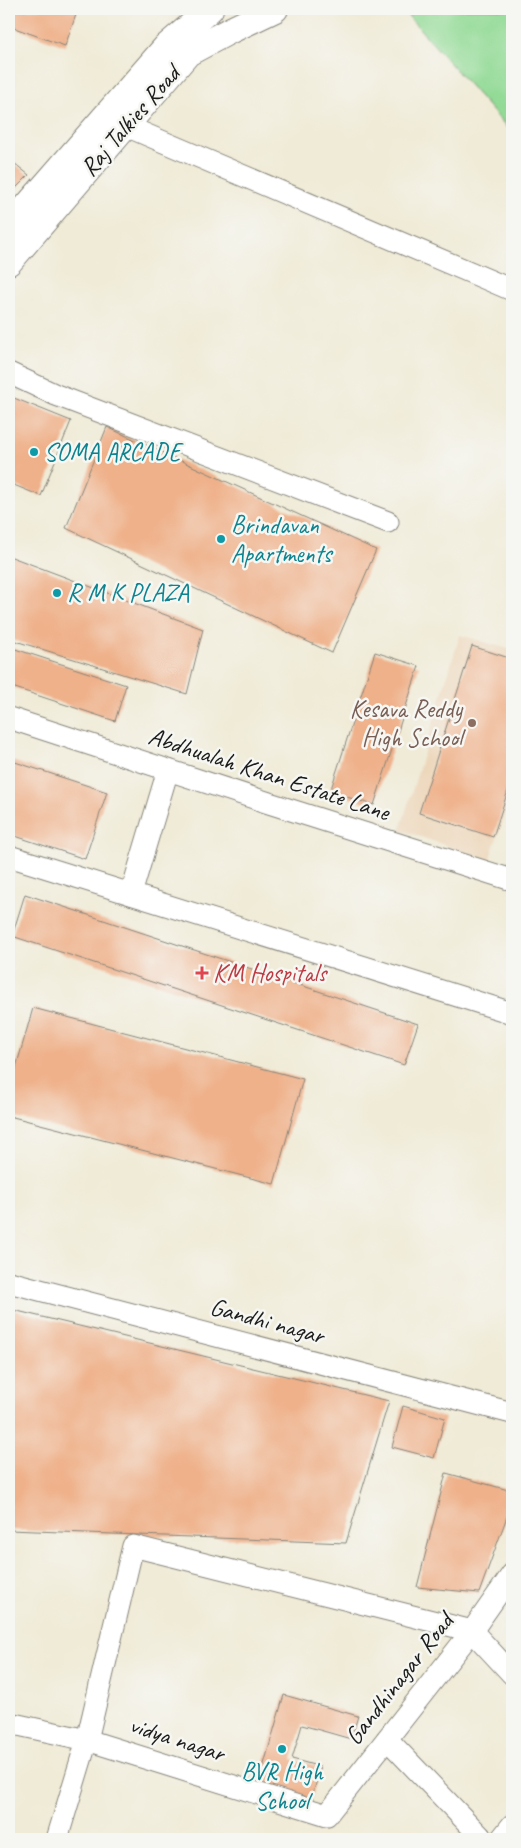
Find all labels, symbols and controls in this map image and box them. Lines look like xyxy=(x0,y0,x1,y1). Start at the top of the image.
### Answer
street label: Raj Talkies Road xyxy=(73,56,190,183)
place label: SOMA ARCADE xyxy=(44,436,184,468)
marker: SOMA ARCADE xyxy=(28,446,40,458)
place label: Brindavan Apartments xyxy=(231,509,334,570)
marker: Brindavan Apartments xyxy=(215,533,227,545)
place label: R M K PLAZA xyxy=(67,577,189,609)
marker: R M K PLAZA xyxy=(51,587,63,599)
place label: Kesava Reddy High School xyxy=(350,693,467,754)
marker: Kesava Reddy High School xyxy=(466,717,478,729)
street label: Abdhualah Khan Estate Lane xyxy=(145,720,395,829)
place label: KM Hospitals xyxy=(213,957,329,989)
marker: KM Hospitals xyxy=(195,966,209,980)
street label: Gandhi nagar xyxy=(207,1290,329,1352)
street label: Gandhinagar Road xyxy=(338,1603,463,1751)
street label: vidya nagar xyxy=(125,1709,230,1770)
marker: BVR High School xyxy=(276,1743,288,1755)
place label: BVR High School xyxy=(241,1756,324,1817)

